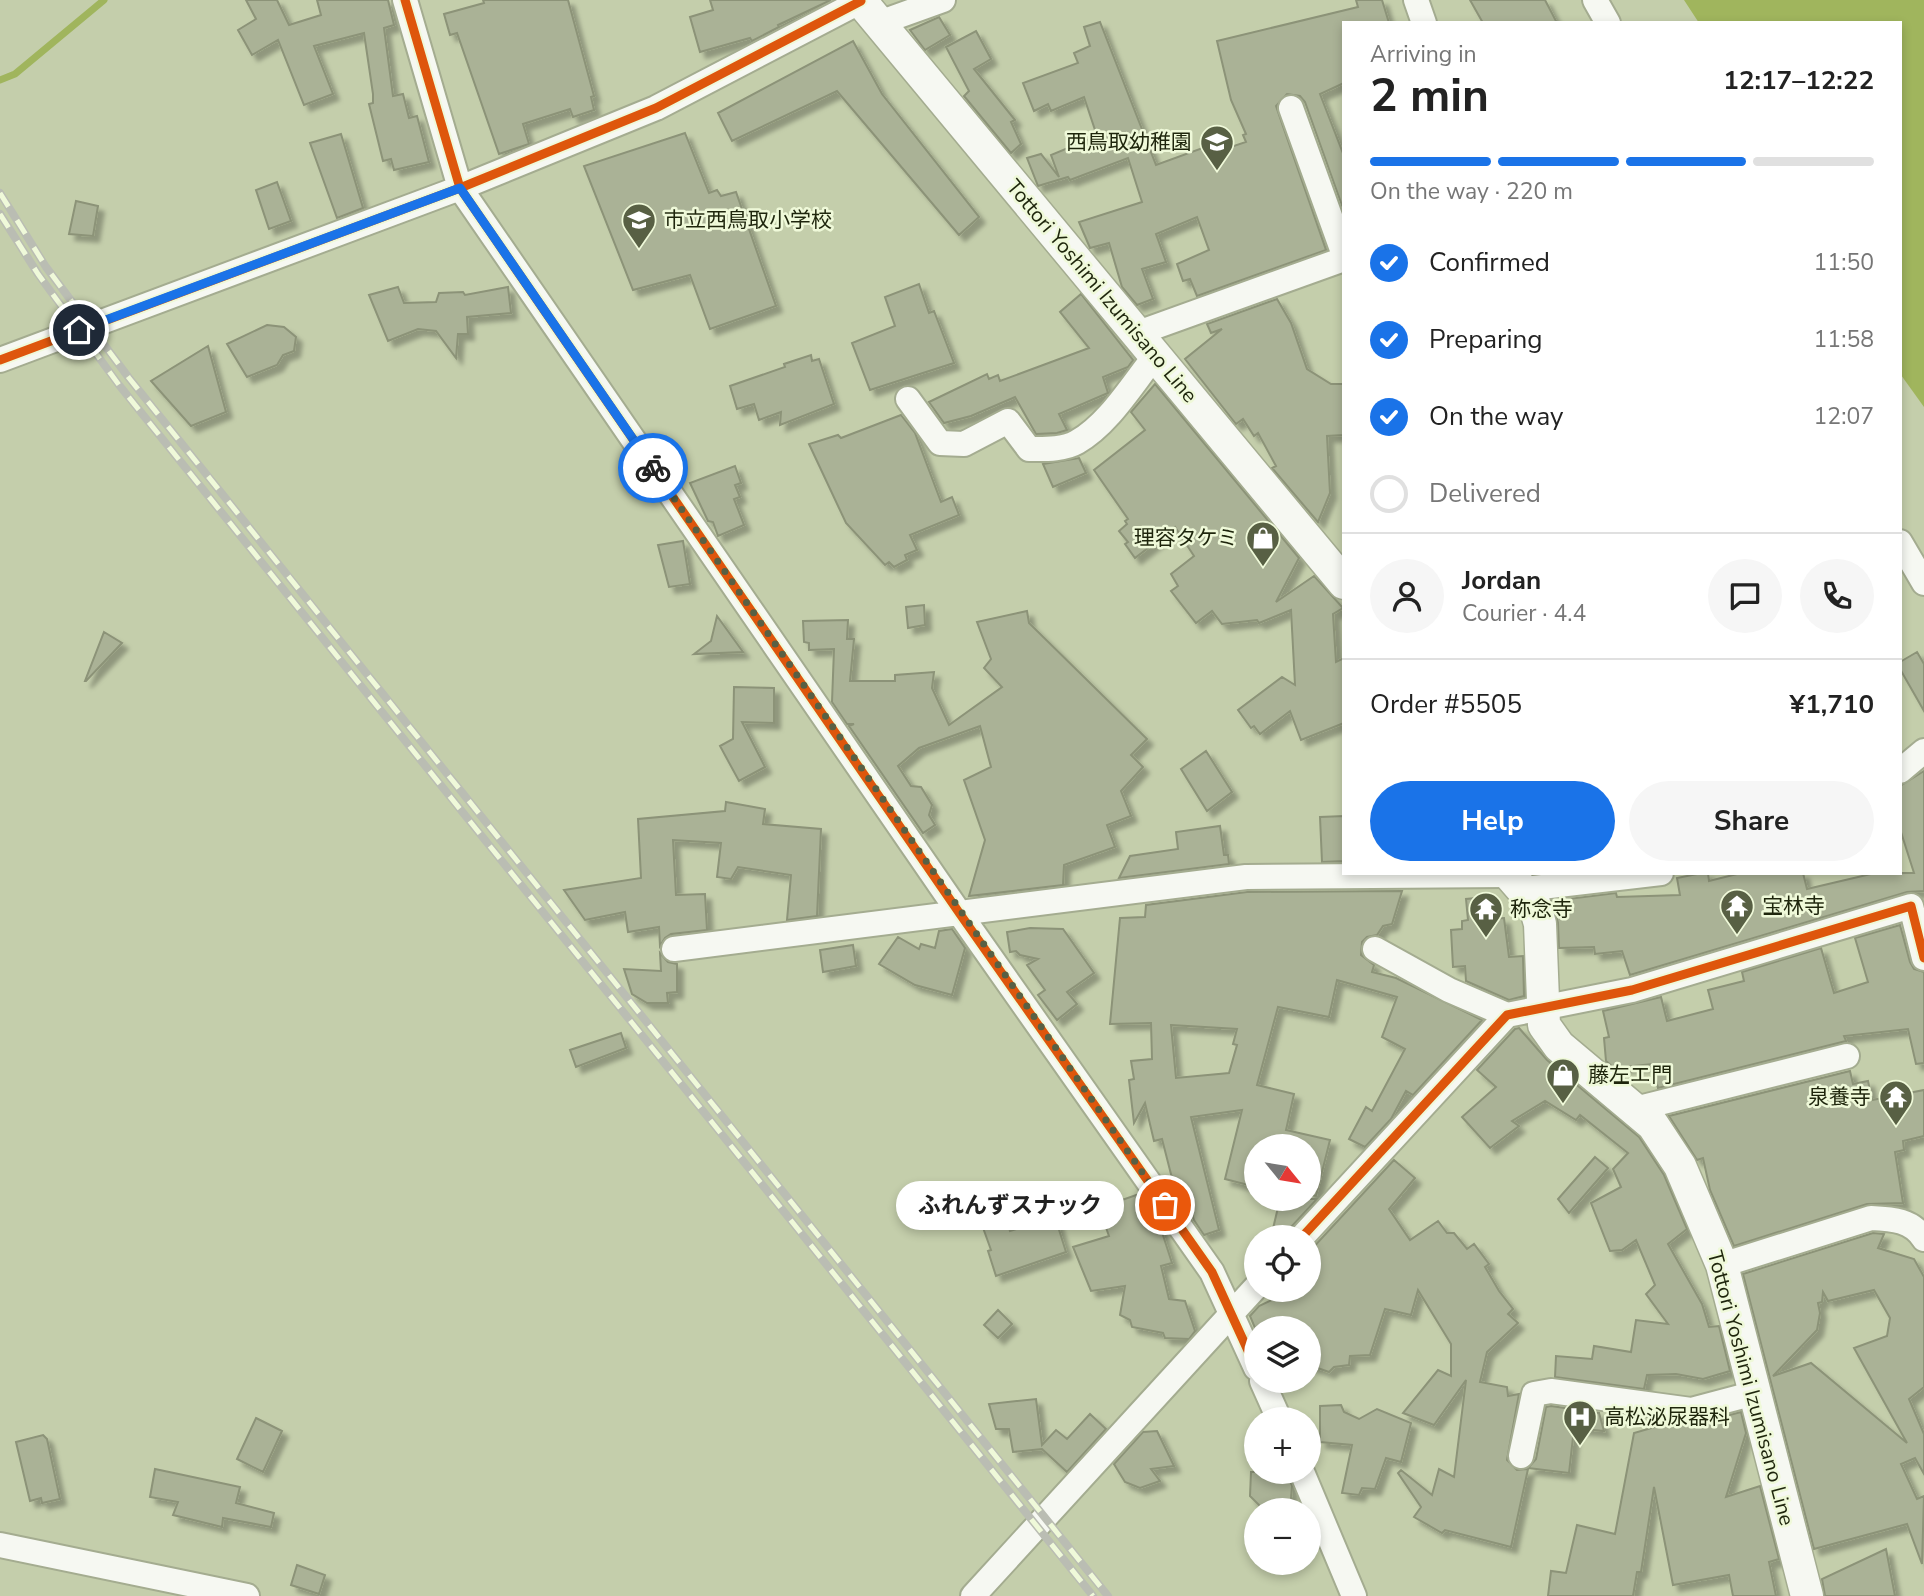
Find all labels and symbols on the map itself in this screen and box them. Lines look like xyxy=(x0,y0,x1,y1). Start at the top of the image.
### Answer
school or university icon: 西鳥取幼稚園 xyxy=(1198,123,1236,172)
place label: 西鳥取幼稚園 xyxy=(1066,128,1192,156)
street label: Tottori Yoshimi Izumisano Line xyxy=(1000,173,1204,409)
school or university icon: 市立西鳥取小学校 xyxy=(620,201,658,250)
place label: 市立西鳥取小学校 xyxy=(664,206,832,234)
pin xyxy=(49,300,109,360)
courier xyxy=(618,433,688,503)
shop icon: 理容タケミ xyxy=(1244,519,1282,568)
place label: 理容タケミ xyxy=(1134,524,1238,552)
temple icon: 宝林寺 xyxy=(1718,887,1756,936)
temple icon: 称念寺 xyxy=(1467,890,1505,939)
place label: 宝林寺 xyxy=(1762,892,1825,920)
place label: 称念寺 xyxy=(1510,895,1573,923)
shop icon: 藤左エ門 xyxy=(1544,1056,1582,1105)
place label: 藤左エ門 xyxy=(1588,1061,1672,1089)
temple icon: 泉養寺 xyxy=(1877,1078,1915,1127)
place label: 泉養寺 xyxy=(1808,1083,1871,1111)
north arrow xyxy=(1244,1134,1321,1211)
pin xyxy=(1135,1175,1195,1235)
callout: ふれんずスナック xyxy=(895,1180,1123,1230)
street label: Tottori Yoshimi Izumisano Line xyxy=(1701,1247,1801,1529)
hospital icon: 高松泌尿器科 xyxy=(1561,1398,1599,1447)
place label: 高松泌尿器科 xyxy=(1604,1403,1730,1431)

